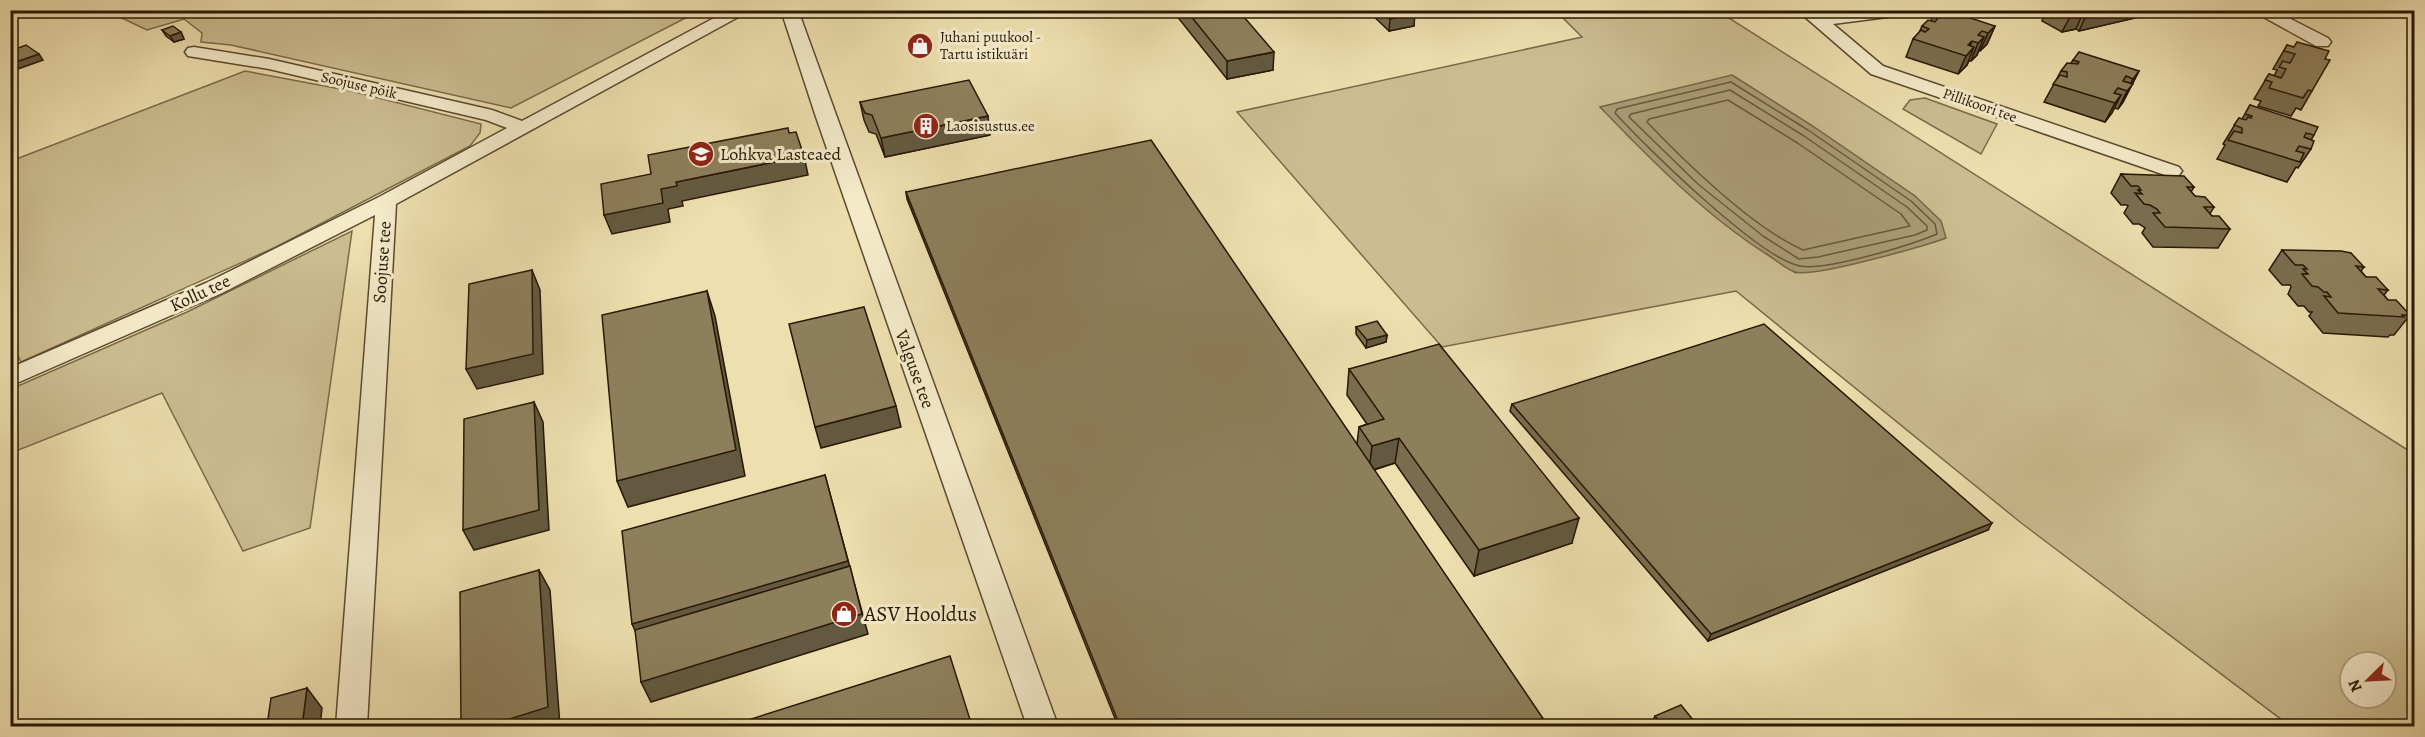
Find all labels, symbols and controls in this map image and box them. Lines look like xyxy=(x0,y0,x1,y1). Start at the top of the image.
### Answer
place label: Juhani puukool - Tartu istikuäri xyxy=(940,27,1041,64)
shop icon: Juhani puukool - Tartu istikuäri xyxy=(905,31,935,61)
street label: Soojuse põik xyxy=(319,67,399,104)
street label: Pillikoori tee xyxy=(1940,83,2020,127)
building icon: Laosisustus.ee xyxy=(911,111,941,141)
place label: Laosisustus.ee xyxy=(946,116,1035,136)
school or university icon: Lohkva Lasteaed xyxy=(686,139,716,169)
place label: Lohkva Lasteaed xyxy=(720,142,842,166)
street label: Soojuse tee xyxy=(367,220,397,304)
street label: Kollu tee xyxy=(166,269,234,317)
street label: Valguse tee xyxy=(889,325,940,412)
shop icon: ASV Hooldus xyxy=(829,599,859,629)
place label: ASV Hooldus xyxy=(863,600,977,628)
north arrow xyxy=(2338,650,2398,710)
text: N xyxy=(2343,676,2368,695)

